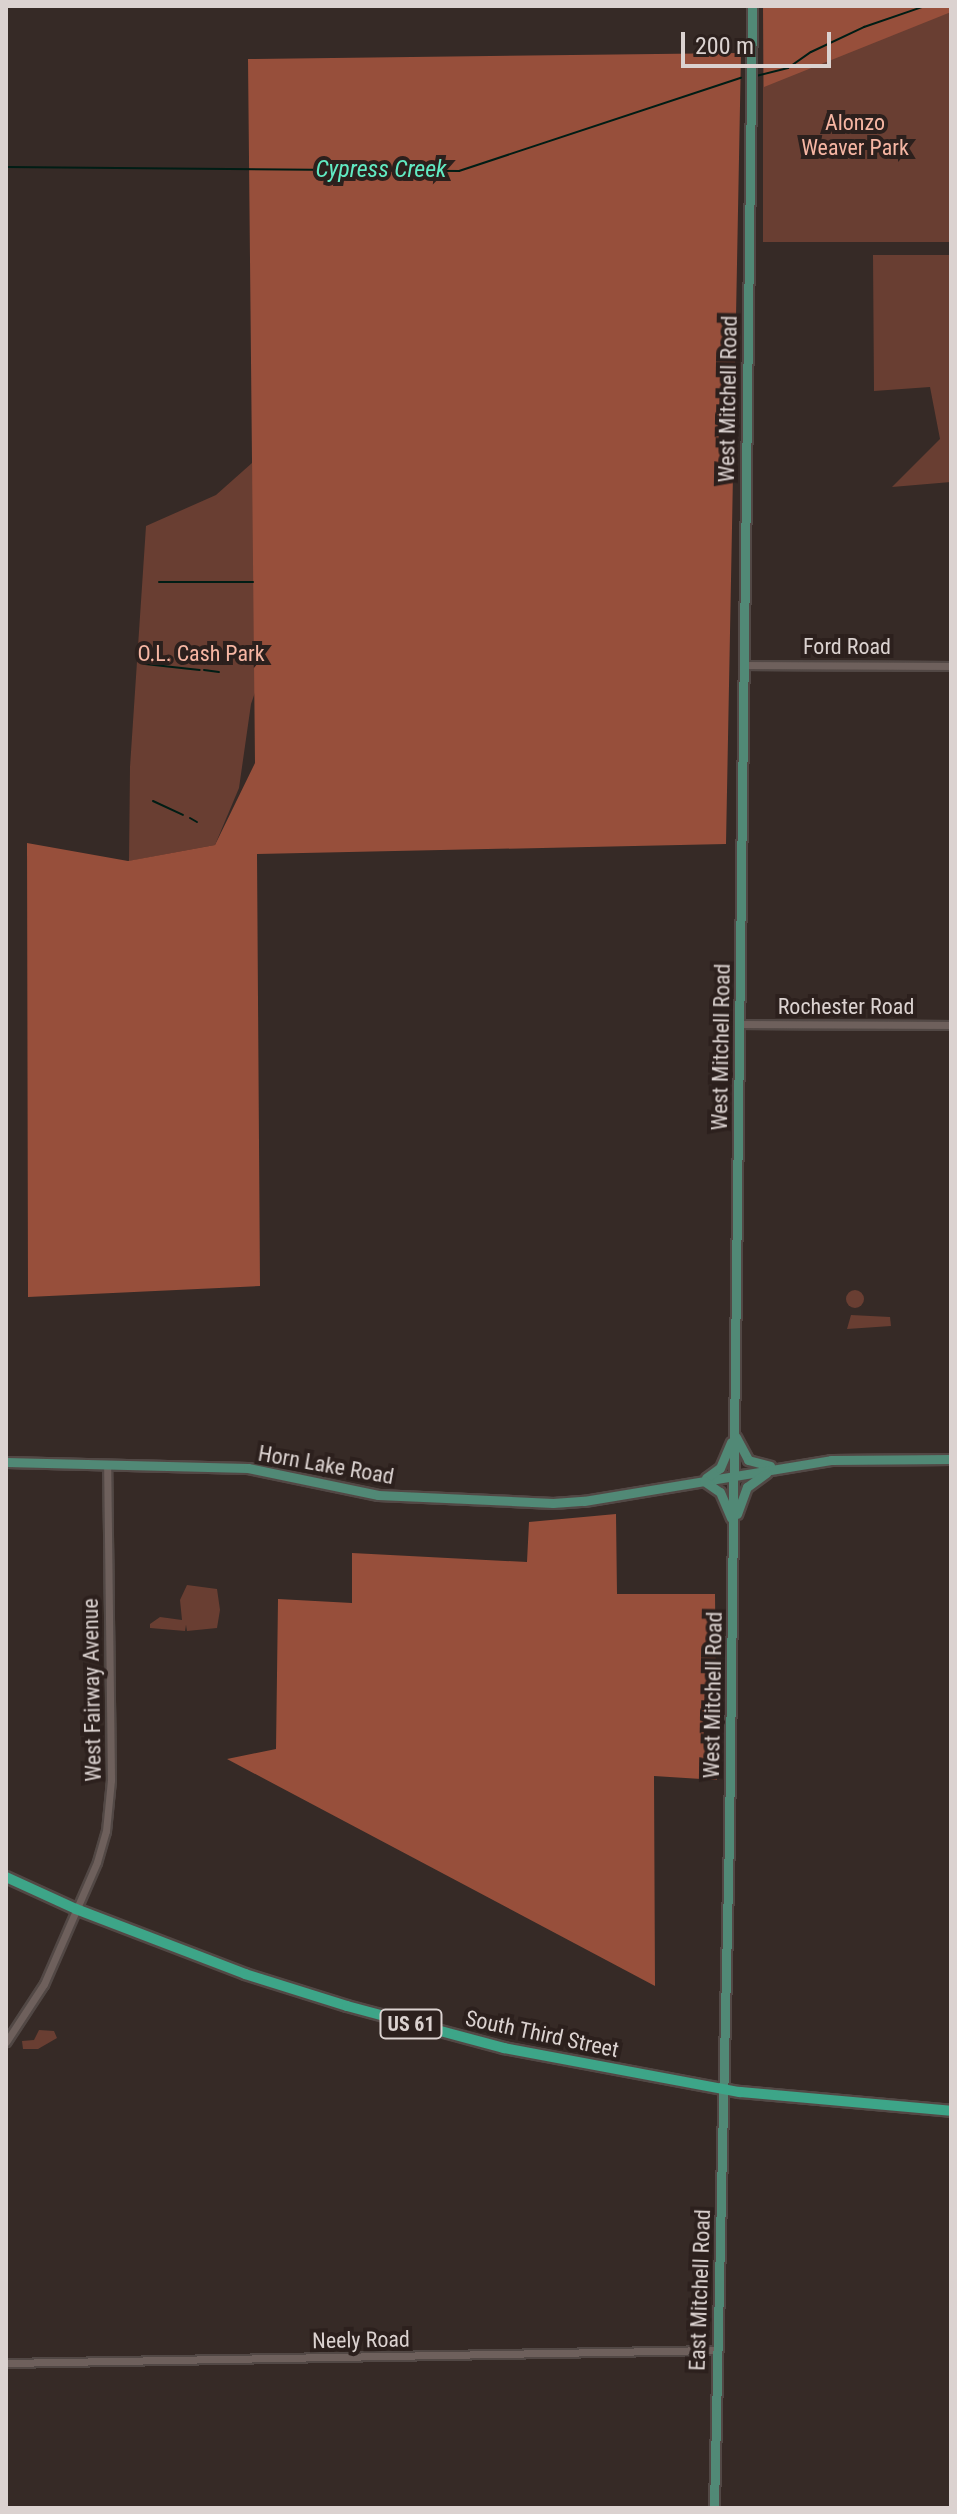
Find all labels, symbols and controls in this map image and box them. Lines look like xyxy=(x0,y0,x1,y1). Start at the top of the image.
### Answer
scale bar xyxy=(685,16,835,66)
text: 200 m xyxy=(695,32,754,60)
park label: Alonzo Weaver Park xyxy=(801,109,909,160)
water label: Cypress Creek xyxy=(315,156,447,184)
street label: West Mitchell Road xyxy=(713,315,743,483)
street label: Ford Road xyxy=(803,634,891,660)
park label: O.L. Cash Park xyxy=(137,641,265,667)
street label: West Mitchell Road xyxy=(706,963,736,1131)
street label: Rochester Road xyxy=(778,994,914,1020)
street label: Horn Lake Road xyxy=(256,1440,396,1490)
street label: West Fairway Avenue xyxy=(77,1598,107,1782)
street label: West Mitchell Road xyxy=(698,1611,728,1779)
street label: South Third Street xyxy=(463,2005,621,2063)
road number: US 61 xyxy=(379,2008,443,2040)
street label: East Mitchell Road xyxy=(684,2209,716,2371)
street label: Neely Road xyxy=(312,2326,410,2354)

